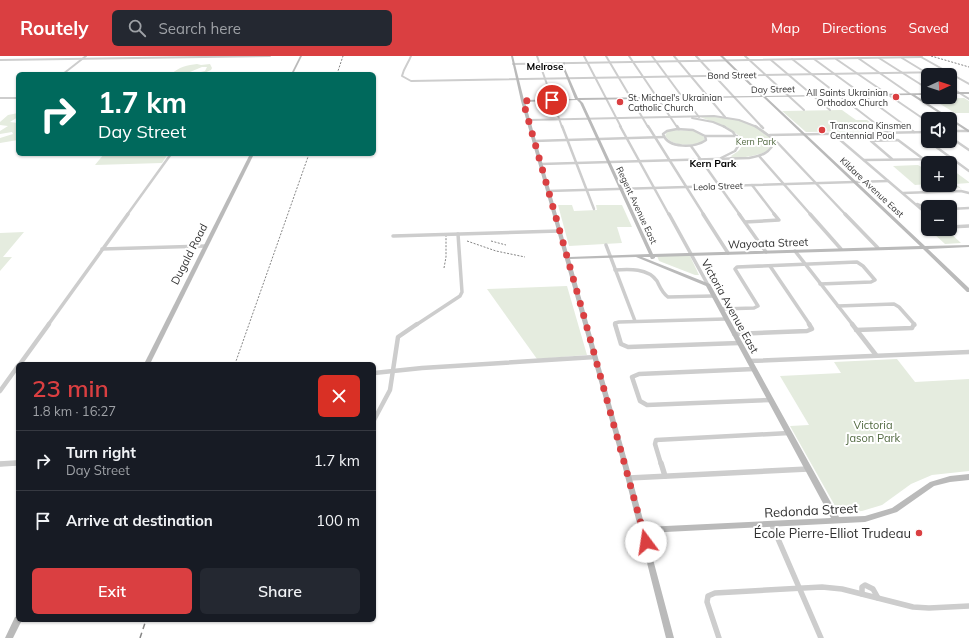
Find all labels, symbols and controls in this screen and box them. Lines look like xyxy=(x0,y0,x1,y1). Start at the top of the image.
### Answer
search box xyxy=(112,10,392,46)
text: Routely xyxy=(20,16,88,40)
icon: search xyxy=(126,17,148,39)
text: Search here xyxy=(158,19,241,38)
text: Map xyxy=(771,19,800,37)
text: Directions xyxy=(822,19,887,37)
text: Saved xyxy=(909,19,949,37)
district label: Melrose xyxy=(526,60,564,73)
north arrow xyxy=(921,68,957,104)
map controls xyxy=(921,68,957,236)
street label: Bond Street xyxy=(707,69,757,81)
pin xyxy=(535,83,569,117)
street label: Day Street xyxy=(751,83,795,96)
text: 1.7 km xyxy=(98,85,187,120)
place label: All Saints Ukrainian Orthodox Church xyxy=(806,87,888,108)
icon: right xyxy=(32,88,84,140)
icon: arrive xyxy=(541,89,563,111)
place label: St. Michael's Ukrainian Catholic Church xyxy=(628,92,722,113)
marker: All Saints Ukrainian Orthodox Church xyxy=(891,92,901,102)
marker: St. Michael's Ukrainian Catholic Church xyxy=(615,97,625,107)
button: sound xyxy=(921,112,957,148)
text: Day Street xyxy=(98,120,186,143)
place label: Transcona Kinsmen Centennial Pool xyxy=(830,120,911,141)
marker: Transcona Kinsmen Centennial Pool xyxy=(817,125,827,135)
park label: Kern Park xyxy=(736,136,777,147)
street label: Kildare Avenue East xyxy=(838,155,906,219)
button: + xyxy=(921,156,957,192)
district label: Kern Park xyxy=(690,157,737,170)
street label: Regent Avenue East xyxy=(614,165,660,245)
street label: Leola Street xyxy=(693,180,743,192)
button: − xyxy=(921,200,957,236)
street label: Dugald Road xyxy=(168,221,210,287)
street label: Wayoata Street xyxy=(728,235,809,251)
street label: Victoria Avenue East xyxy=(698,257,762,356)
text: 23 min xyxy=(32,373,109,403)
button: close xyxy=(318,375,360,417)
text: 1.8 km · 16:27 xyxy=(32,403,116,419)
park label: Victoria Jason Park xyxy=(846,418,901,445)
text: Turn right xyxy=(66,443,136,462)
icon: right xyxy=(32,450,54,472)
text: 1.7 km xyxy=(314,451,360,470)
text: Day Street xyxy=(66,462,130,478)
street label: Redonda Street xyxy=(764,500,859,520)
icon: arrive xyxy=(32,510,54,532)
text: Arrive at destination xyxy=(66,511,213,530)
text: 100 m xyxy=(316,511,360,530)
position arrow xyxy=(625,521,667,563)
place label: École Pierre-Elliot Trudeau xyxy=(754,525,911,541)
marker: École Pierre-Elliot Trudeau xyxy=(914,528,924,538)
button: Exit xyxy=(32,568,192,614)
button: Share xyxy=(200,568,360,614)

